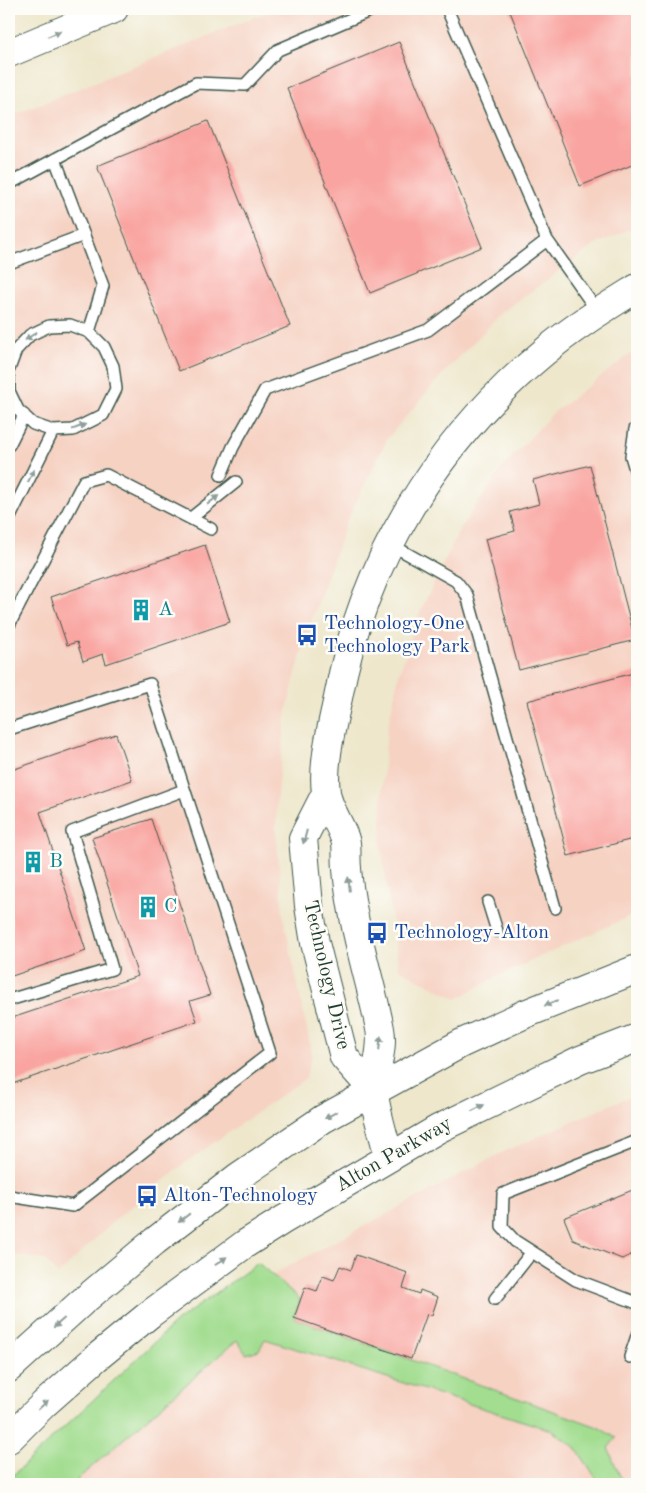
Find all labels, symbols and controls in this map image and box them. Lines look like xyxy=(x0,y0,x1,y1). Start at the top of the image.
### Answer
one-way arrow xyxy=(47,30,62,38)
one-way arrow xyxy=(24,331,38,341)
one-way arrow xyxy=(72,423,87,431)
one-way arrow xyxy=(27,468,35,483)
one-way arrow xyxy=(206,495,219,506)
building icon: A xyxy=(128,597,154,623)
place label: A xyxy=(158,600,173,620)
place label: Technology-One Technology Park xyxy=(324,614,470,657)
bus stop icon: Technology-One Technology Park xyxy=(294,622,320,648)
one-way arrow xyxy=(301,829,309,845)
building icon: B xyxy=(20,849,46,875)
place label: B xyxy=(49,852,63,872)
one-way arrow xyxy=(345,876,353,892)
building icon: C xyxy=(135,894,161,920)
place label: C xyxy=(164,897,177,917)
street label: Technology Drive xyxy=(299,898,353,1052)
bus stop icon: Technology-Alton xyxy=(364,920,390,946)
place label: Technology-Alton xyxy=(394,923,549,943)
one-way arrow xyxy=(544,1000,558,1008)
one-way arrow xyxy=(376,1035,384,1051)
one-way arrow xyxy=(471,1104,485,1112)
one-way arrow xyxy=(324,1111,338,1119)
street label: Alton Parkway xyxy=(333,1114,456,1196)
bus stop icon: Alton-Technology xyxy=(134,1183,160,1209)
place label: Alton-Technology xyxy=(163,1186,318,1206)
one-way arrow xyxy=(178,1213,191,1224)
one-way arrow xyxy=(214,1256,228,1266)
one-way arrow xyxy=(53,1317,66,1328)
one-way arrow xyxy=(37,1399,49,1411)

